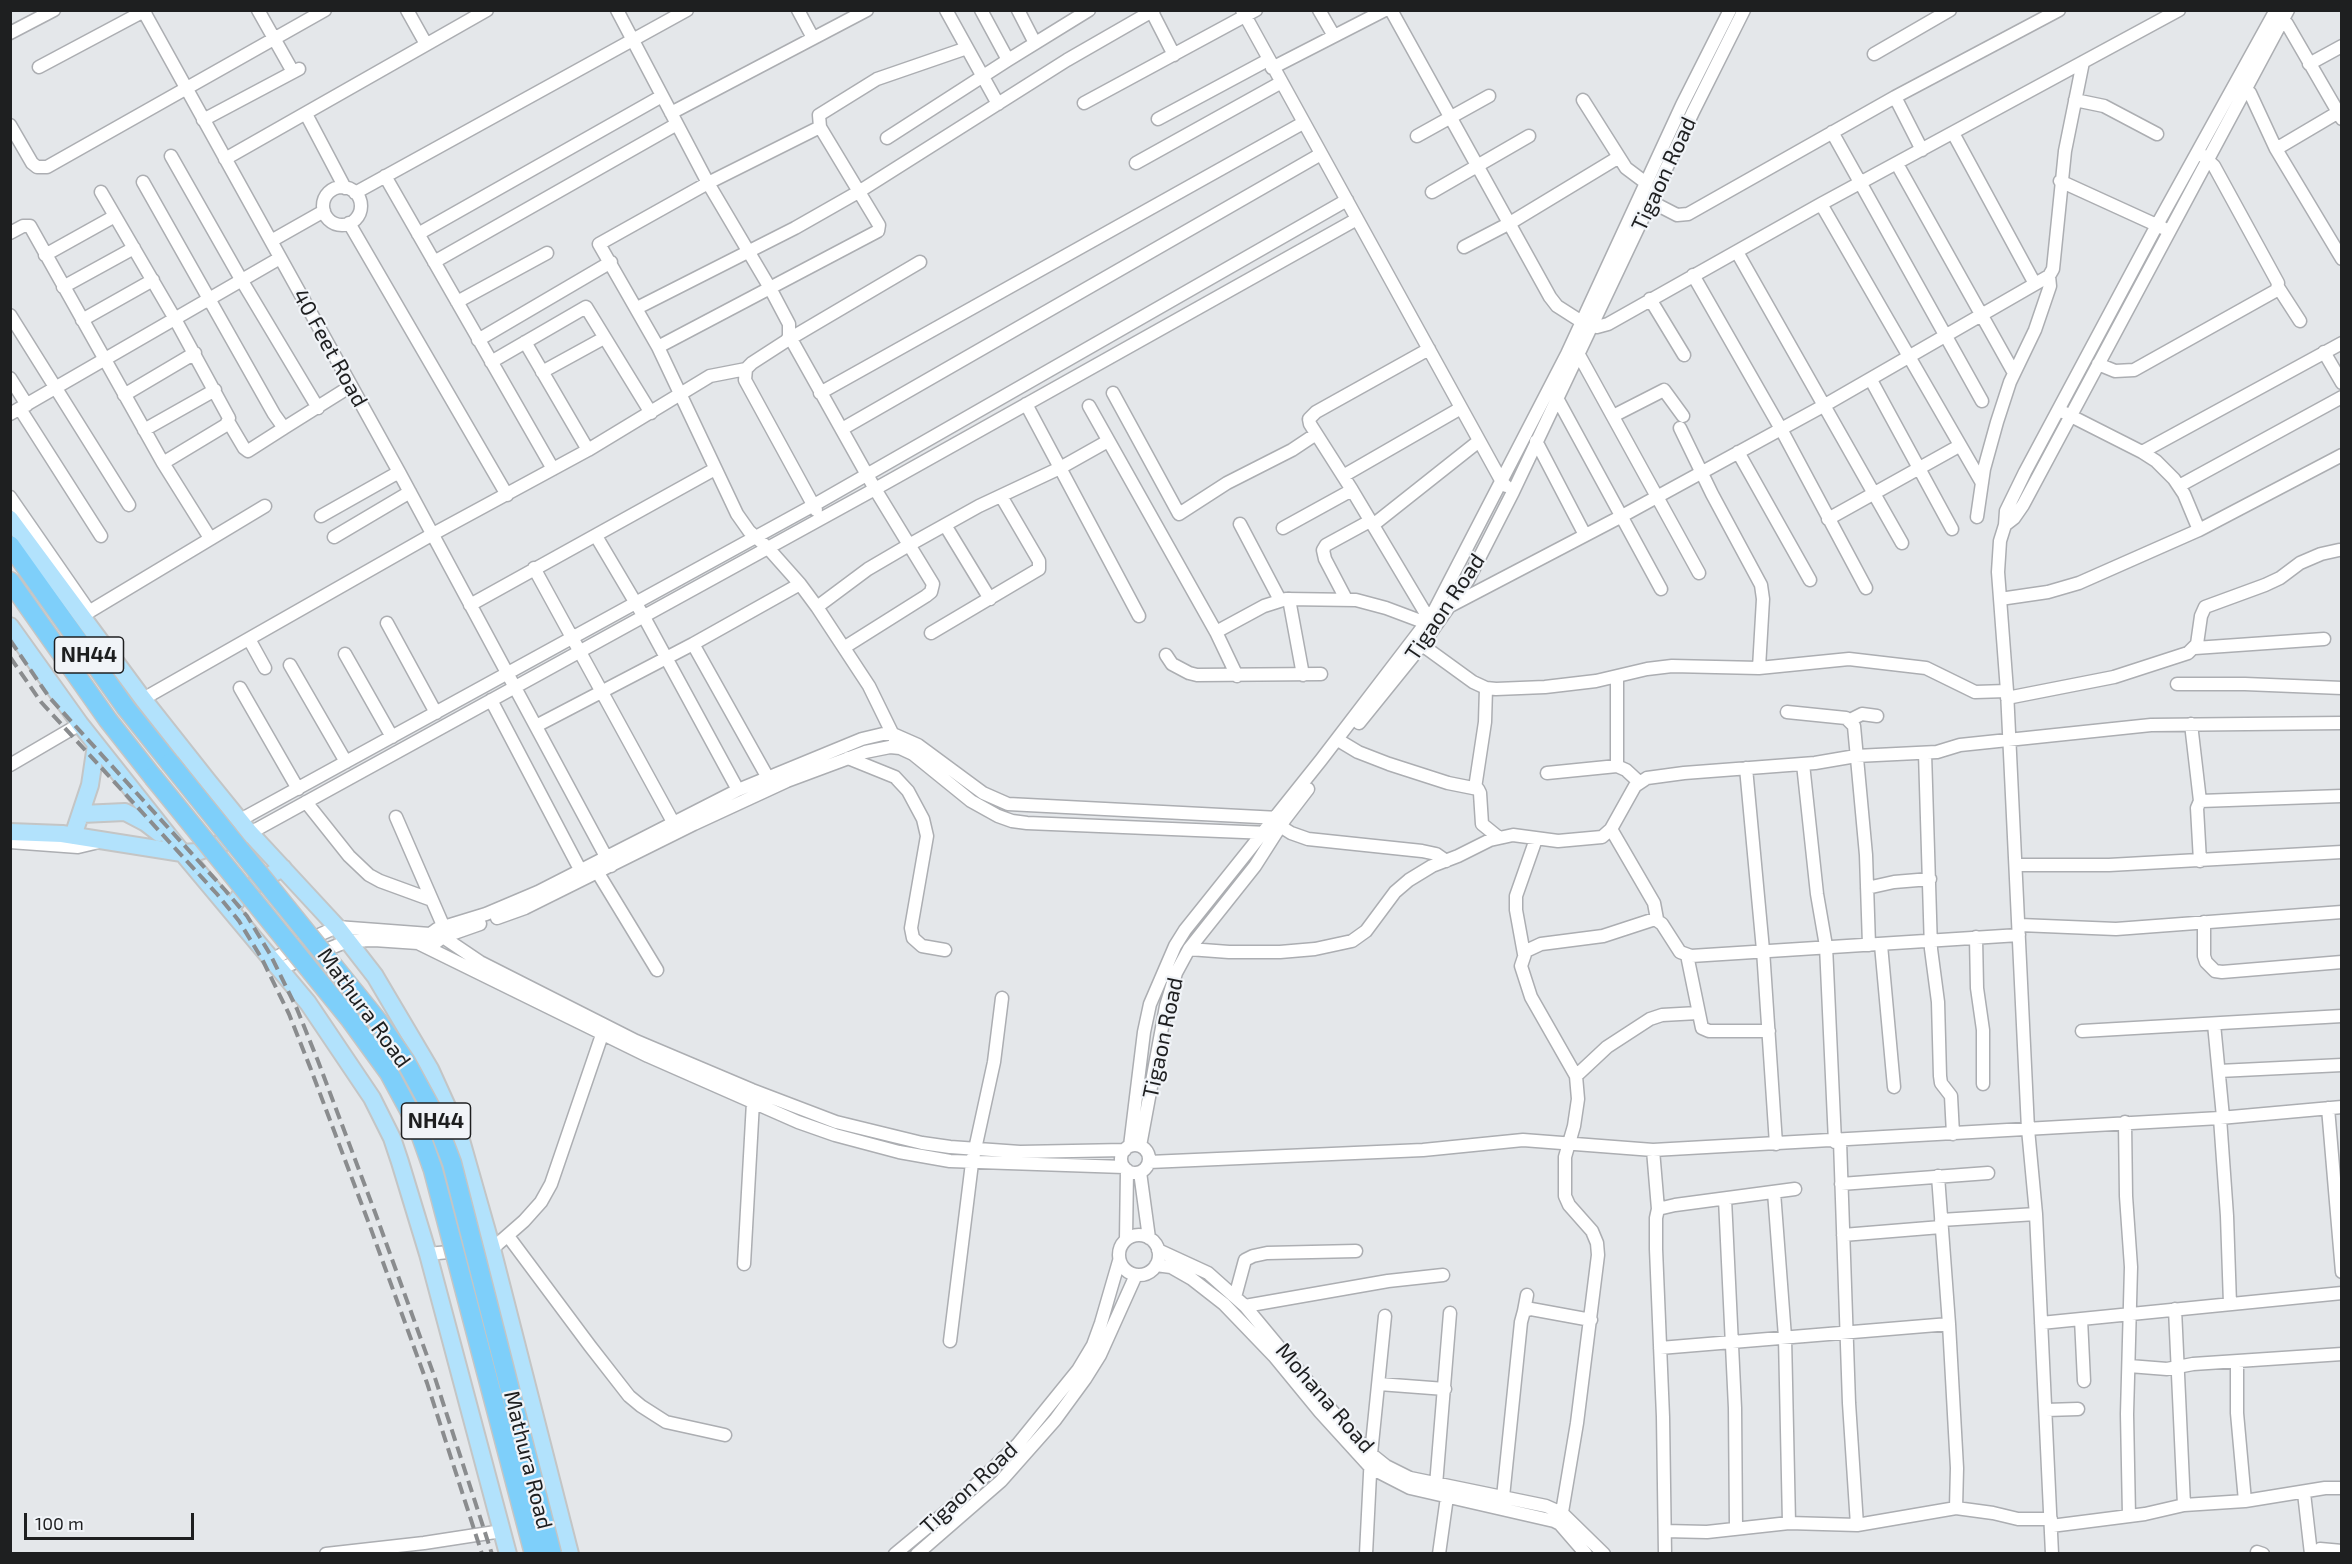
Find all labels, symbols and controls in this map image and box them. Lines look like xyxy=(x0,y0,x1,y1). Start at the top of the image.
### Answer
street label: Tigaon Road xyxy=(1626,113,1702,235)
street label: 40 Feet Road xyxy=(287,284,373,412)
street label: Tigaon Road xyxy=(1400,548,1490,666)
road number: NH44 xyxy=(54,637,124,673)
street label: Mathura Road xyxy=(312,943,416,1073)
street label: Tigaon Road xyxy=(1137,975,1189,1101)
road number: NH44 xyxy=(402,1103,470,1139)
street label: Mohana Road xyxy=(1270,1338,1380,1458)
street label: Mathura Road xyxy=(498,1388,558,1532)
street label: Tigaon Road xyxy=(915,1436,1023,1540)
scale bar xyxy=(27,1501,196,1539)
text: 100 m xyxy=(35,1512,84,1534)

